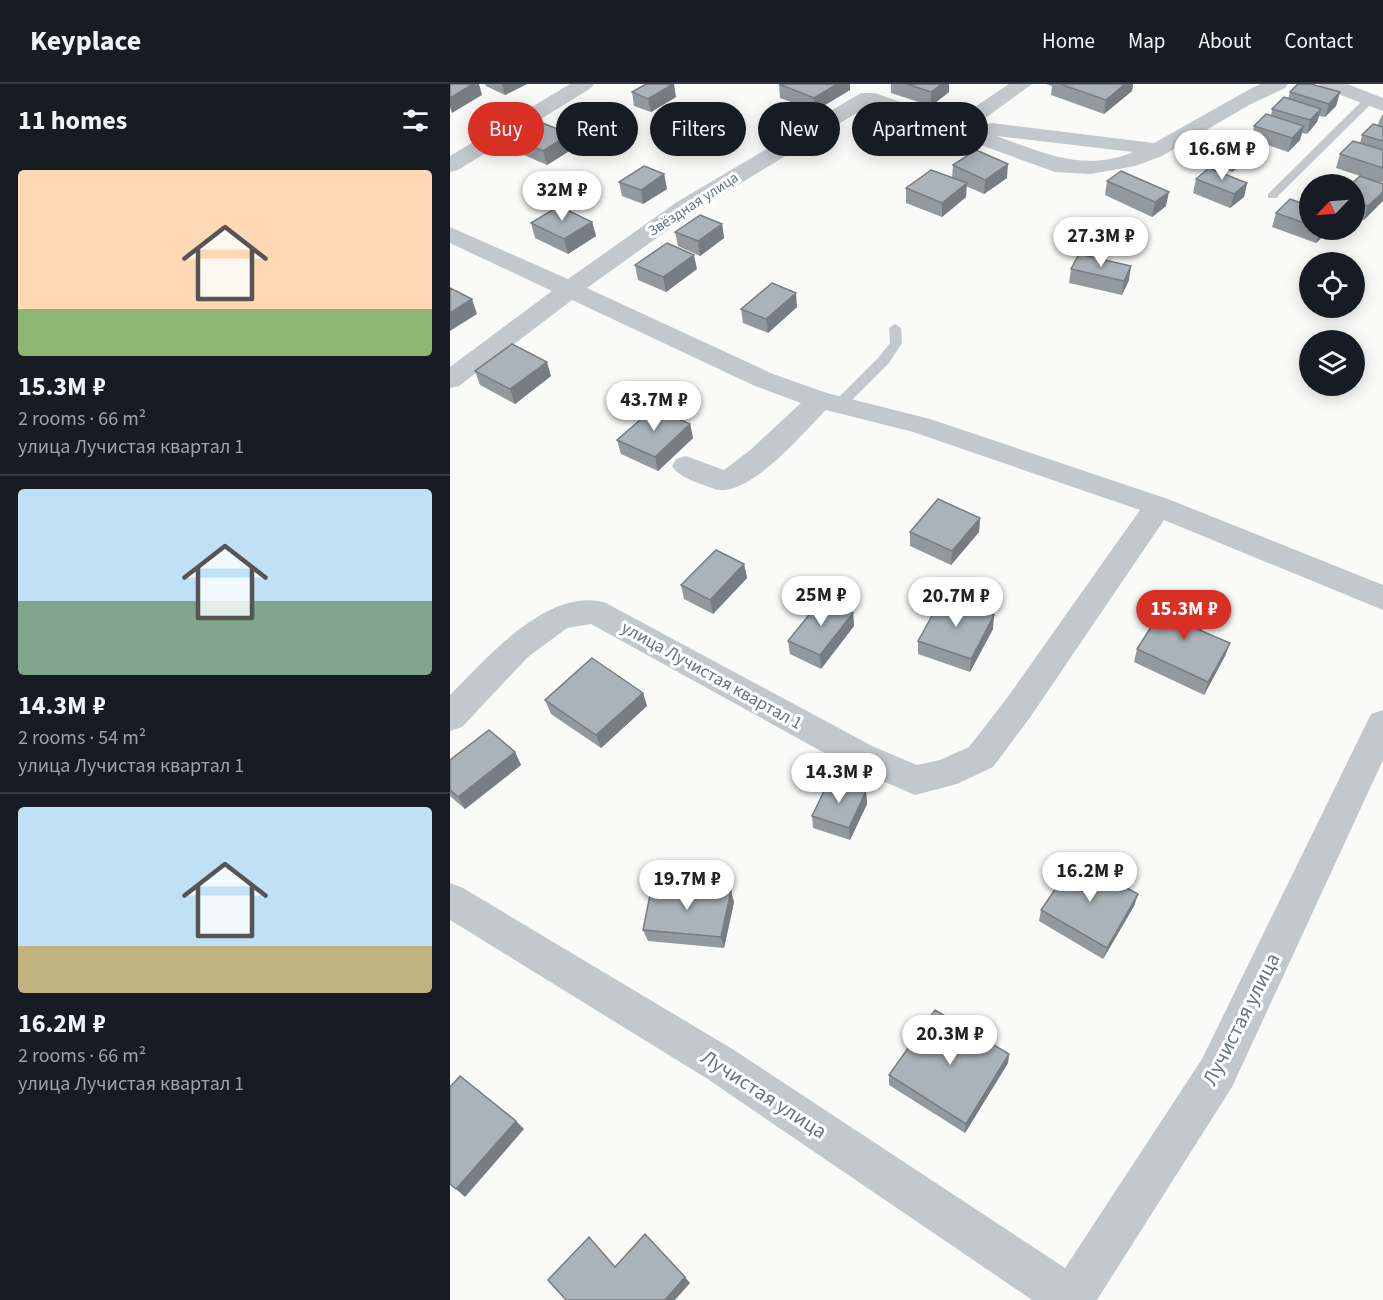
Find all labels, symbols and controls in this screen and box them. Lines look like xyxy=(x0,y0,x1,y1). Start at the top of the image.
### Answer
text: Keyplace xyxy=(30,21,141,61)
text: Home xyxy=(1042,26,1095,56)
text: Map xyxy=(1128,26,1166,56)
text: About xyxy=(1199,26,1251,56)
text: Contact xyxy=(1284,26,1353,56)
text: 11 homes xyxy=(18,102,127,139)
chip: Buy xyxy=(468,102,544,156)
chip: Rent xyxy=(556,102,638,156)
chip: Filters xyxy=(650,102,746,156)
chip: New xyxy=(758,102,840,156)
chip: Apartment xyxy=(852,102,988,156)
icon: filters xyxy=(399,104,432,137)
pin: 16.6M ₽ xyxy=(1167,130,1277,181)
text: 16.6M ₽ xyxy=(1188,135,1256,163)
street label: Звёздная улица xyxy=(644,167,743,242)
pin: 32M ₽ xyxy=(520,171,604,222)
north arrow xyxy=(1299,174,1365,240)
map controls xyxy=(1299,174,1365,396)
text: 32M ₽ xyxy=(537,176,587,204)
icon: home xyxy=(171,209,279,317)
pin: 27.3M ₽ xyxy=(1046,217,1156,268)
text: 27.3M ₽ xyxy=(1067,222,1135,250)
button: locate xyxy=(1299,252,1365,318)
button: layers xyxy=(1299,330,1365,396)
text: 15.3M ₽ xyxy=(18,368,106,405)
pin: 43.7M ₽ xyxy=(599,381,709,432)
text: 43.7M ₽ xyxy=(620,386,688,414)
text: 2 rooms · 66 m² xyxy=(18,405,146,433)
text: улица Лучистая квартал 1 xyxy=(18,433,244,461)
icon: home xyxy=(171,528,279,636)
pin: 25M ₽ xyxy=(779,576,863,627)
pin: 20.7M ₽ xyxy=(901,577,1011,628)
text: 25M ₽ xyxy=(796,581,846,609)
text: 20.7M ₽ xyxy=(922,582,990,610)
pin: 15.3M ₽ xyxy=(1129,590,1239,641)
text: 15.3M ₽ xyxy=(1150,595,1218,623)
street label: улица Лучистая квартал 1 xyxy=(617,615,807,736)
text: 14.3M ₽ xyxy=(18,687,106,724)
text: 2 rooms · 54 m² xyxy=(18,724,146,752)
text: улица Лучистая квартал 1 xyxy=(18,752,244,780)
pin: 14.3M ₽ xyxy=(784,753,894,804)
text: 14.3M ₽ xyxy=(805,758,873,786)
icon: home xyxy=(171,846,279,954)
pin: 16.2M ₽ xyxy=(1035,852,1145,903)
text: 16.2M ₽ xyxy=(1056,857,1124,885)
pin: 19.7M ₽ xyxy=(632,860,742,911)
text: 19.7M ₽ xyxy=(653,865,721,893)
street label: Лучистая улица xyxy=(1195,948,1287,1090)
text: 16.2M ₽ xyxy=(18,1005,106,1042)
pin: 20.3M ₽ xyxy=(895,1015,1005,1066)
text: 20.3M ₽ xyxy=(916,1020,984,1048)
text: 2 rooms · 66 m² xyxy=(18,1042,146,1070)
street label: Лучистая улица xyxy=(695,1042,833,1146)
text: улица Лучистая квартал 1 xyxy=(18,1070,244,1098)

